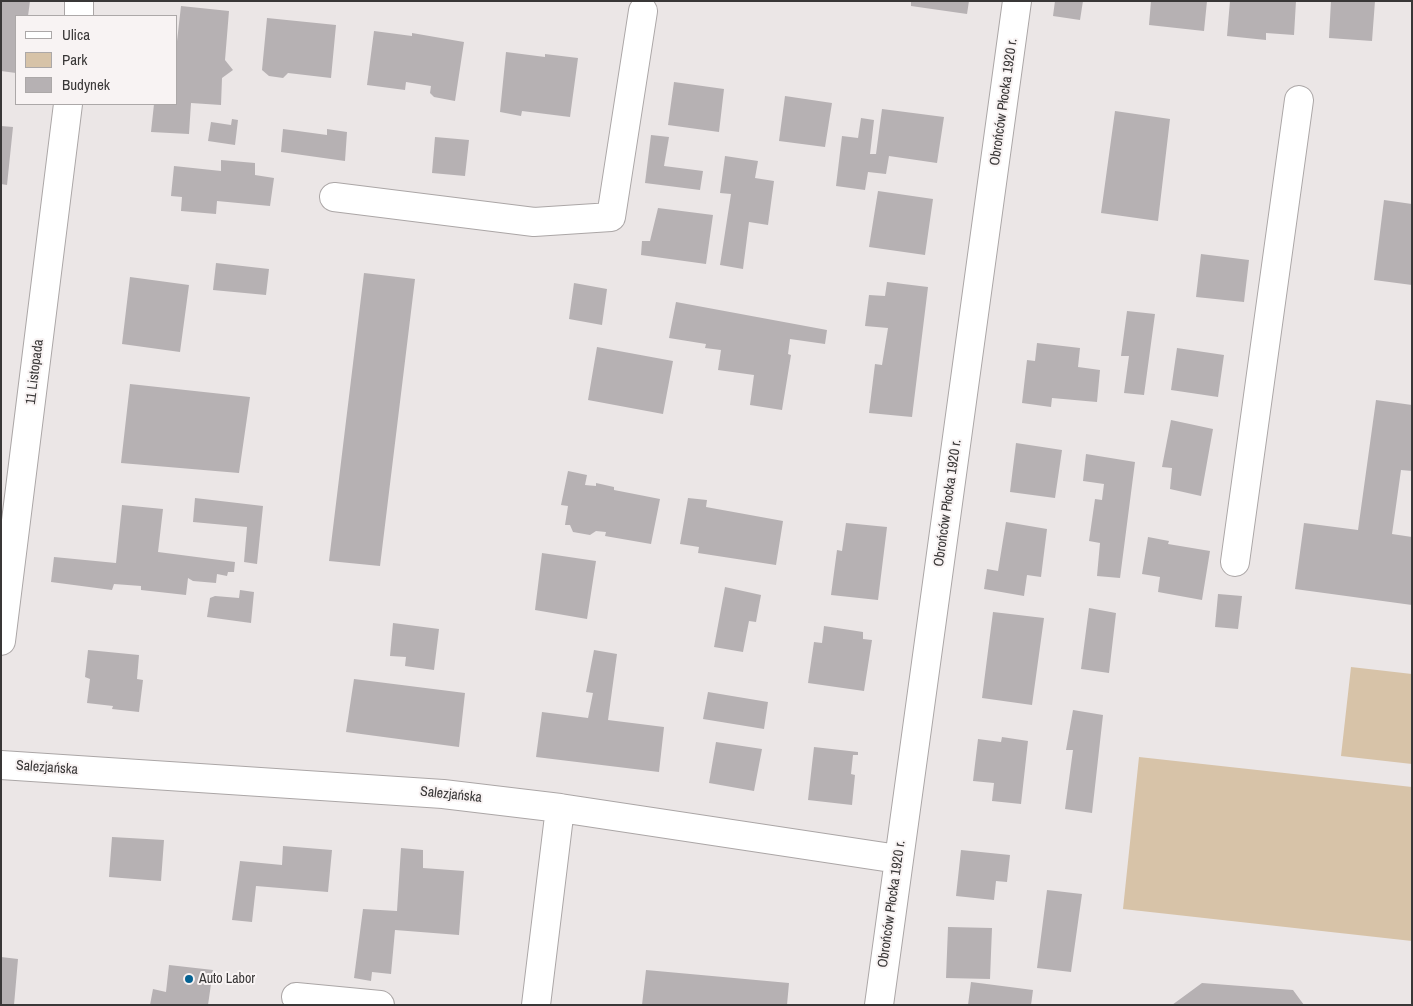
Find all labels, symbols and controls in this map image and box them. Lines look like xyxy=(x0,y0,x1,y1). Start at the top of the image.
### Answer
legend xyxy=(15,15,178,105)
text: Ulica xyxy=(62,24,90,45)
street label: Obrońców Płocka 1920 r. xyxy=(987,37,1021,167)
text: Park xyxy=(62,49,87,70)
text: Budynek xyxy=(62,74,110,95)
street label: 11 Listopada xyxy=(23,338,47,406)
street label: Obrońców Płocka 1920 r. xyxy=(931,438,965,568)
street label: Salezjańska xyxy=(16,757,78,779)
street label: Salezjańska xyxy=(419,783,483,807)
street label: Obrońców Płocka 1920 r. xyxy=(875,839,909,969)
place label: Auto Labor xyxy=(199,971,255,987)
marker: Auto Labor xyxy=(183,973,195,985)

